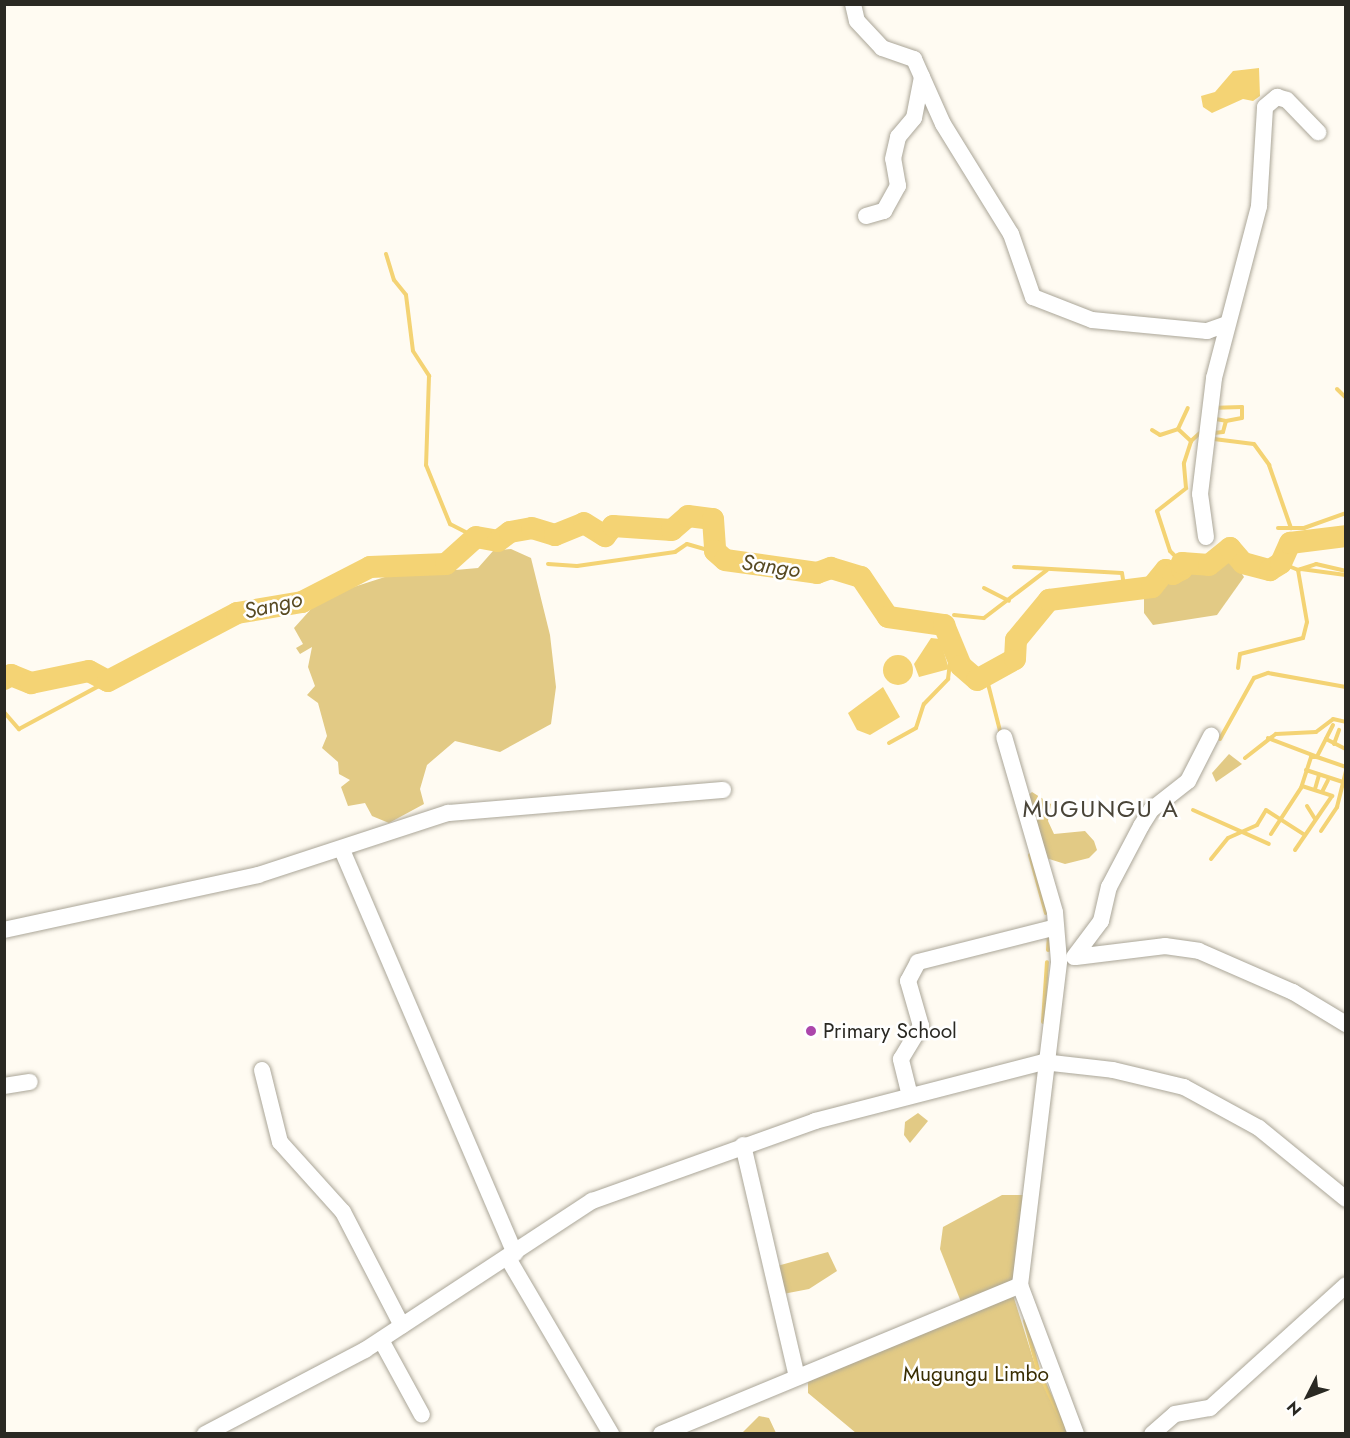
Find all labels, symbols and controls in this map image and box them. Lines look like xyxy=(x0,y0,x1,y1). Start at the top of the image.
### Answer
water label: Sango xyxy=(740,549,802,583)
water label: Sango xyxy=(241,586,305,624)
district label: MUGUNGU A xyxy=(1023,795,1179,823)
place label: Primary School xyxy=(823,1018,957,1044)
marker: Primary School xyxy=(804,1024,818,1038)
park label: Mugungu Limbo xyxy=(903,1361,1049,1387)
north arrow xyxy=(1278,1366,1338,1426)
text: N xyxy=(1281,1396,1307,1421)

